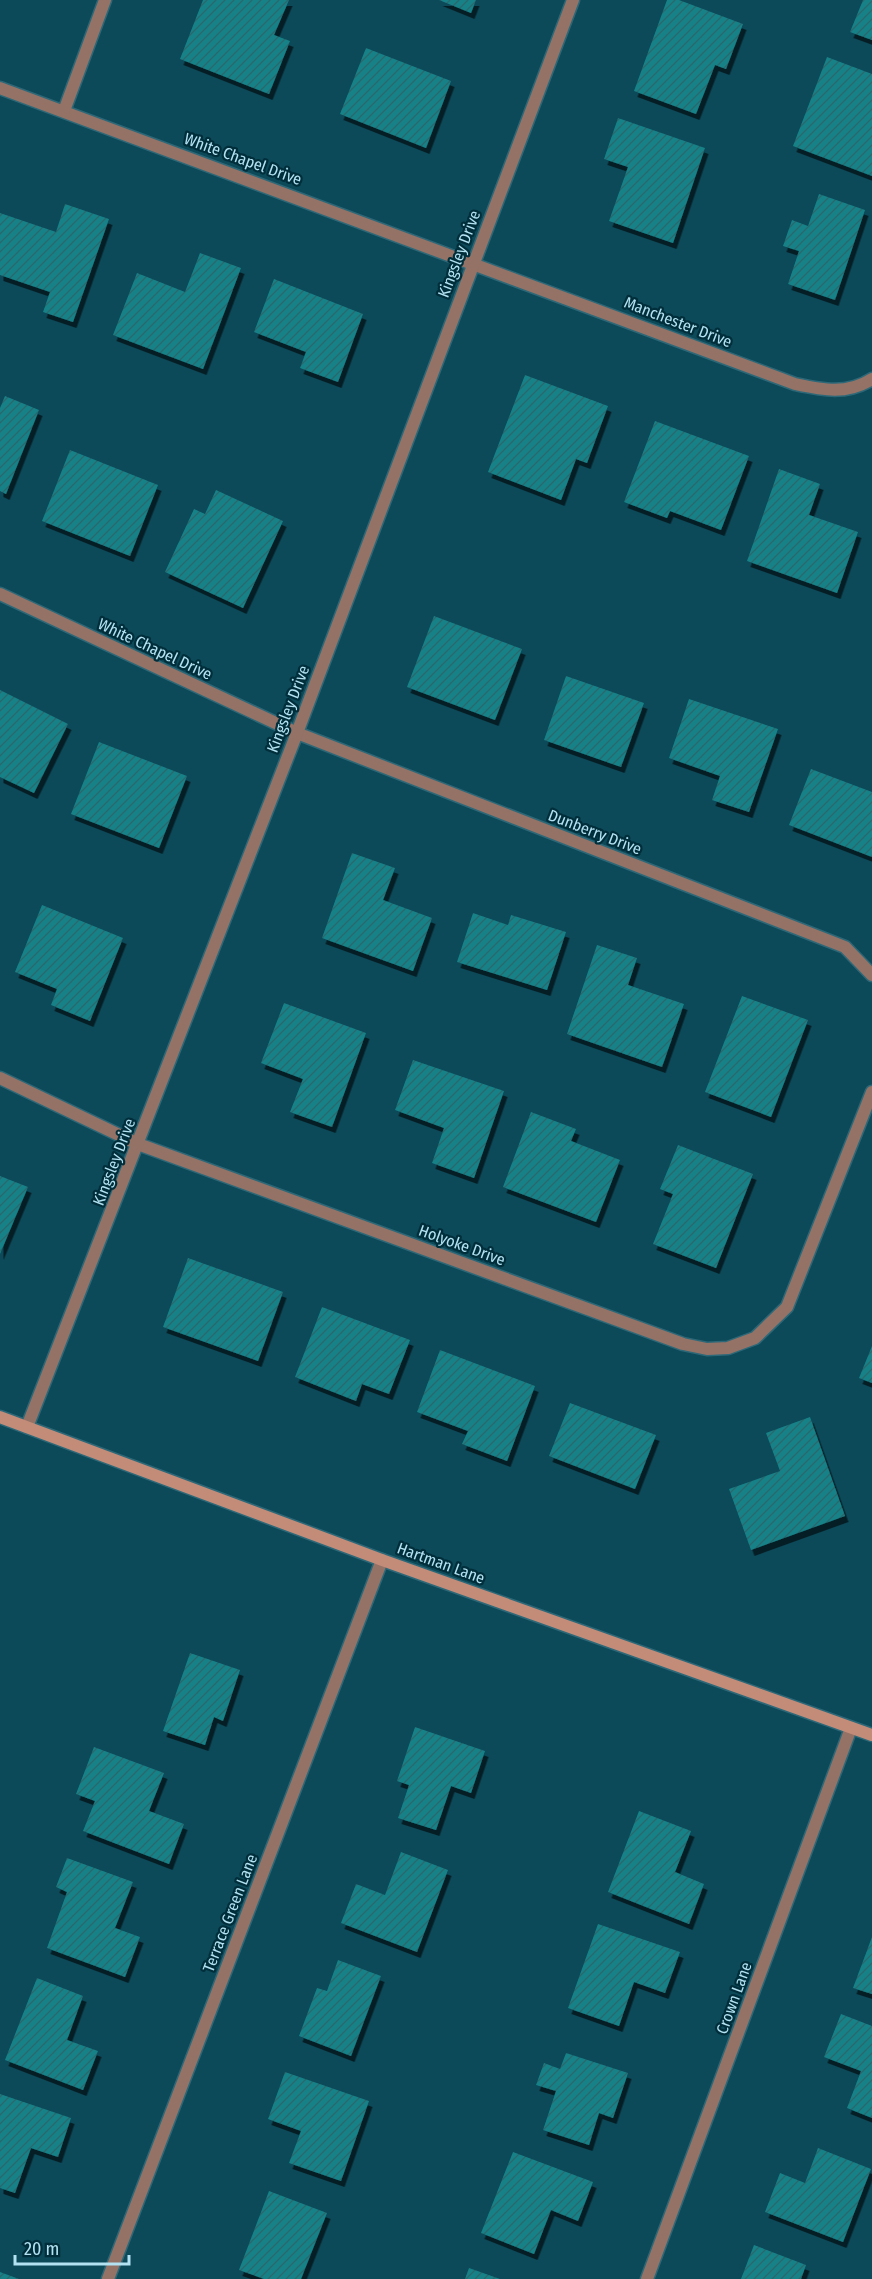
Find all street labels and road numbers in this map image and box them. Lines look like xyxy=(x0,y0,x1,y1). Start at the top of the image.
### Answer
street label: White Chapel Drive xyxy=(182,129,304,189)
street label: Kingsley Drive xyxy=(434,208,484,300)
street label: Manchester Drive xyxy=(621,293,735,351)
street label: White Chapel Drive xyxy=(95,614,215,684)
street label: Kingsley Drive xyxy=(263,663,313,755)
street label: Dunberry Drive xyxy=(546,805,644,859)
street label: Kingsley Drive xyxy=(89,1116,139,1208)
street label: Holyoke Drive xyxy=(416,1221,508,1269)
street label: Hartman Lane xyxy=(395,1538,487,1588)
street label: Terrace Green Lane xyxy=(199,1851,261,1975)
street label: Crown Lane xyxy=(712,1959,756,2037)

